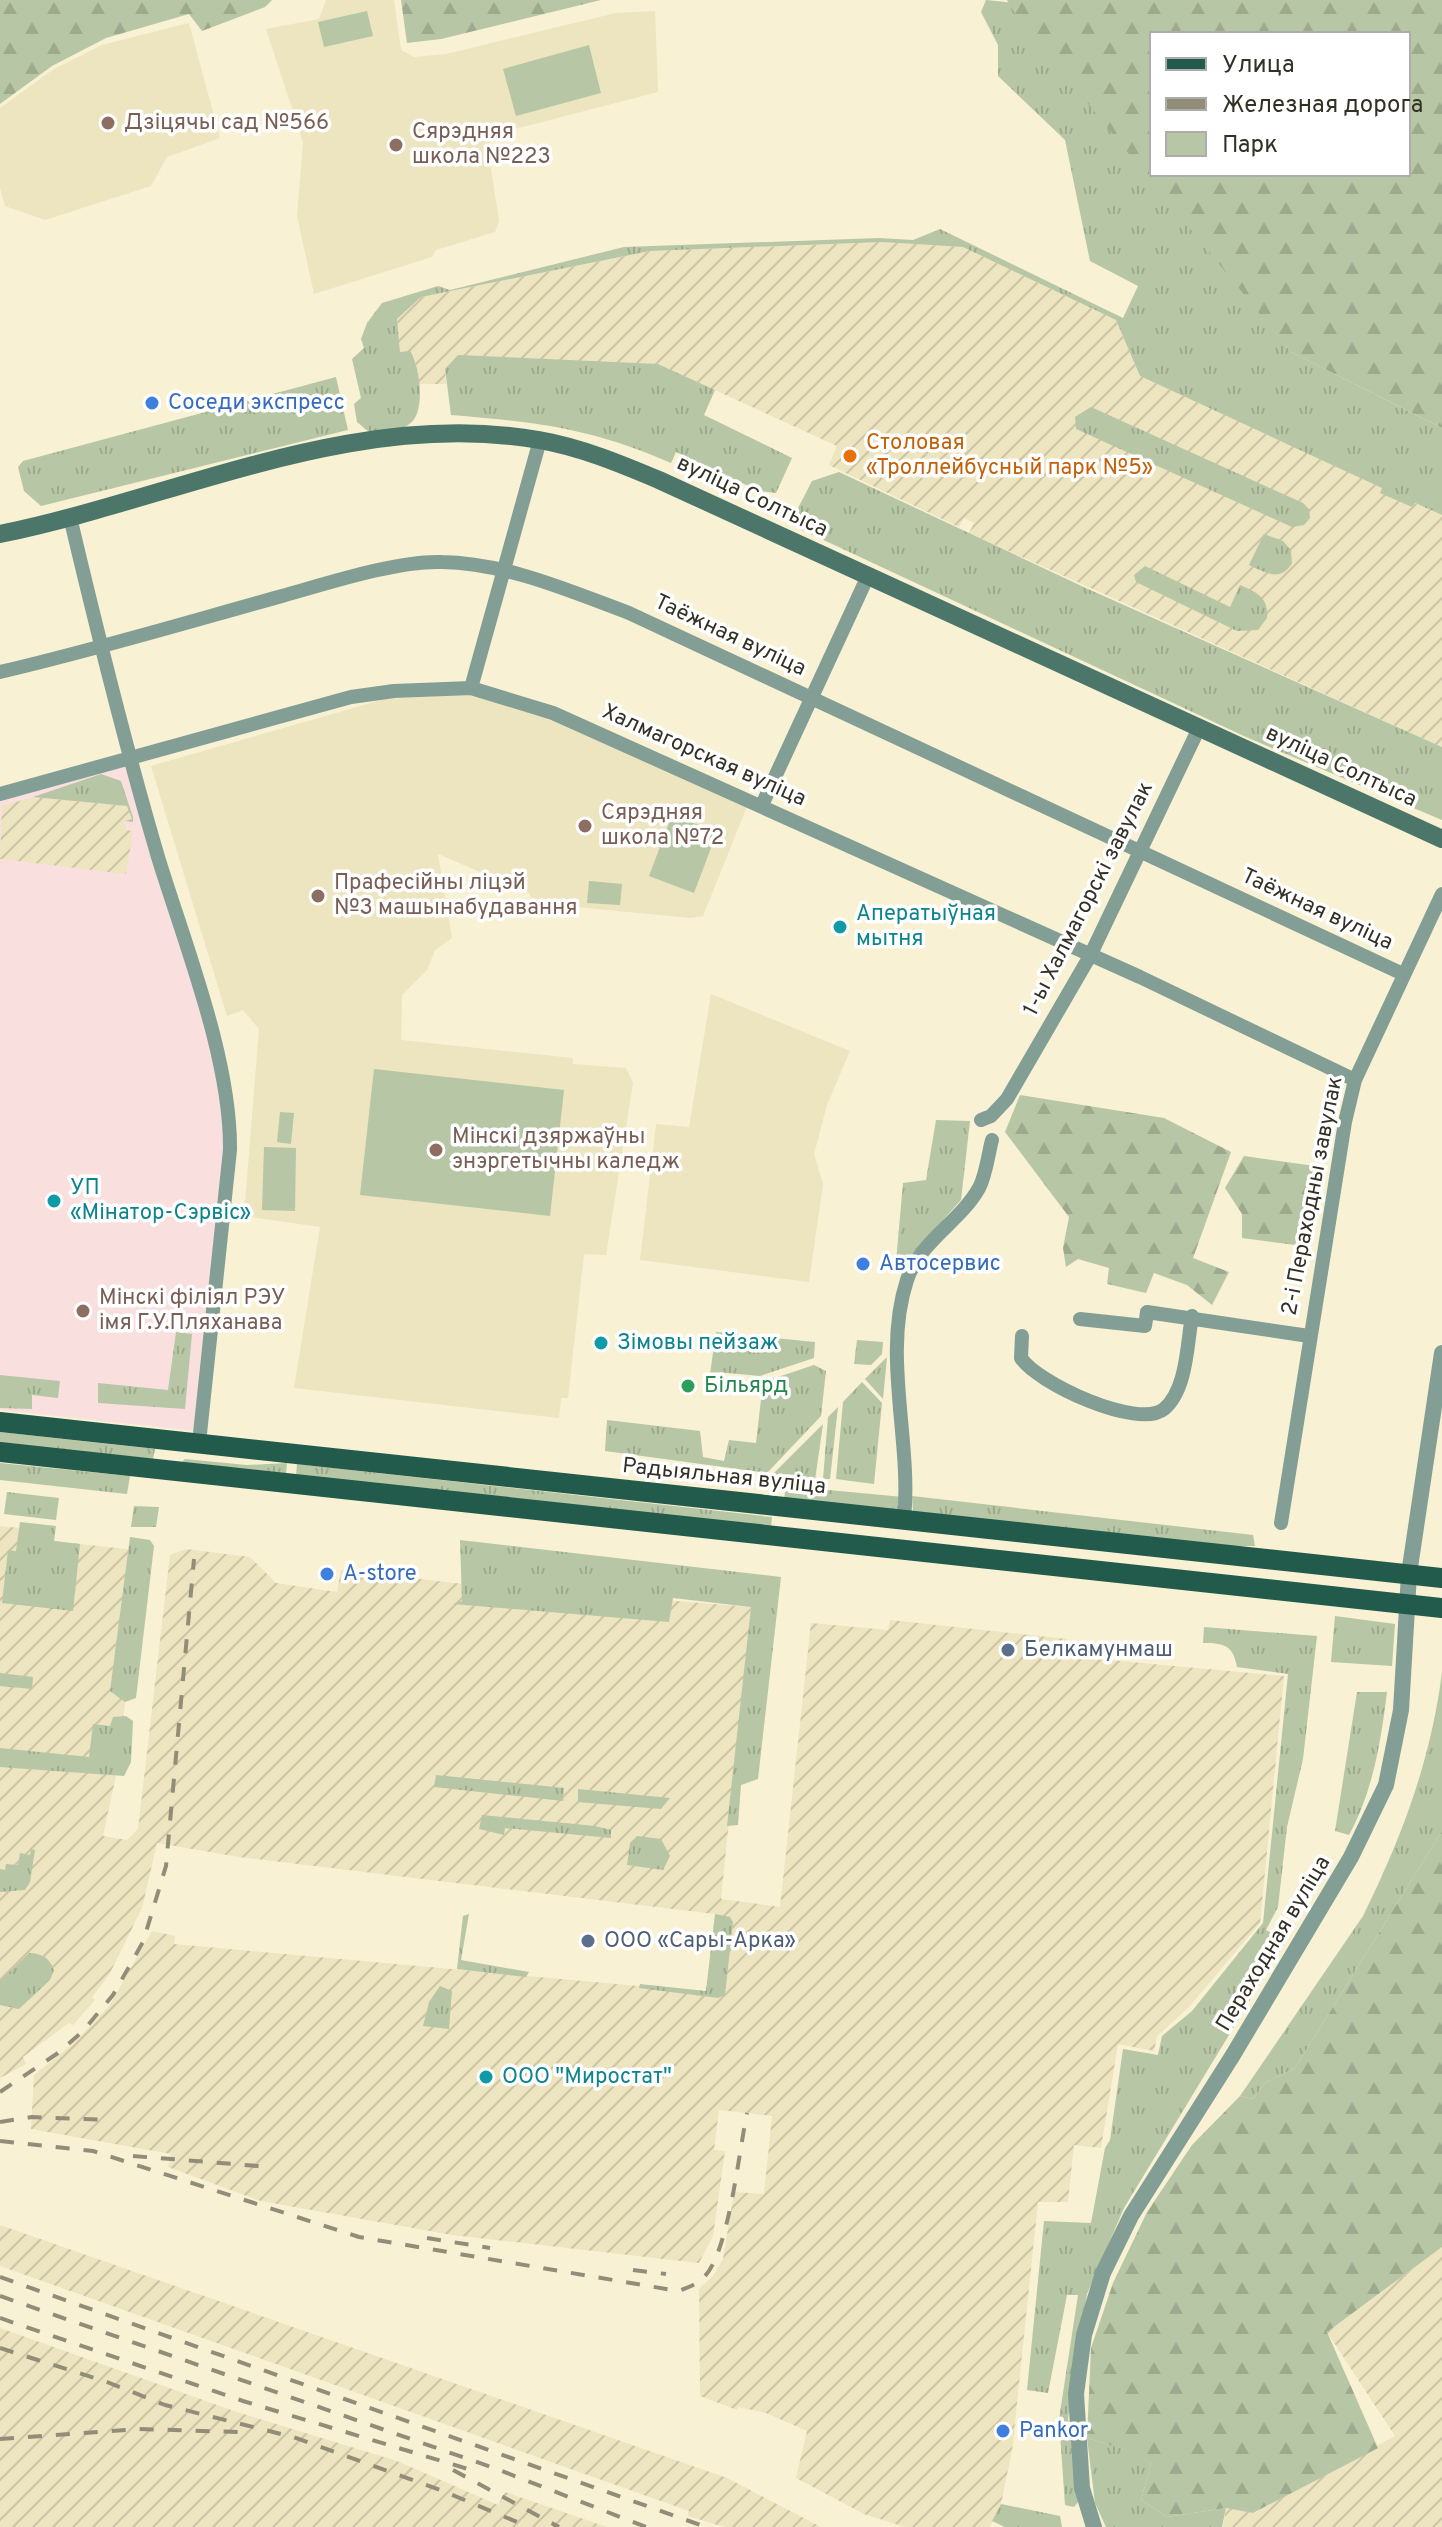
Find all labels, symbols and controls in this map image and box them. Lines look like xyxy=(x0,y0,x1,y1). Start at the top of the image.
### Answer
legend xyxy=(1150,32,1410,176)
text: Улица xyxy=(1222,51,1295,81)
text: Железная дорога xyxy=(1222,91,1423,121)
place label: Дзіцячы сад №566 xyxy=(124,110,329,137)
marker: Дзіцячы сад №566 xyxy=(99,114,117,132)
place label: Сярэдняя школа №223 xyxy=(412,119,551,171)
text: Парк xyxy=(1222,131,1278,161)
marker: Сярэдняя школа №223 xyxy=(387,136,405,154)
place label: Соседи экспресс xyxy=(168,390,345,417)
marker: Соседи экспресс xyxy=(143,394,161,412)
place label: Столовая «Троллейбусный парк №5» xyxy=(866,430,1153,482)
marker: Столовая «Троллейбусный парк №5» xyxy=(841,447,859,465)
street label: вуліца Солтыса xyxy=(672,450,832,544)
street label: Таёжная вуліца xyxy=(650,589,810,683)
street label: Халмагорская вуліца xyxy=(598,699,810,813)
street label: вуліца Солтыса xyxy=(1261,720,1421,814)
street label: 1-ы Халмагорскі завулак xyxy=(1018,777,1160,1021)
place label: Сярэдняя школа №72 xyxy=(601,800,724,852)
marker: Сярэдняя школа №72 xyxy=(576,817,594,835)
street label: Таёжная вуліца xyxy=(1237,863,1397,957)
place label: Прафесійны ліцэй №3 машынабудавання xyxy=(334,870,577,922)
marker: Прафесійны ліцэй №3 машынабудавання xyxy=(309,887,327,905)
place label: Аператыўная мытня xyxy=(856,901,996,953)
marker: Аператыўная мытня xyxy=(831,918,849,936)
street label: 2-і Пераходны завулак xyxy=(1277,1074,1349,1318)
place label: Мінскі дзяржаўны энэргетычны каледж xyxy=(452,1124,680,1176)
marker: Мінскі дзяржаўны энэргетычны каледж xyxy=(427,1141,445,1159)
place label: УП «Мінатор-Сэрвіс» xyxy=(70,1175,251,1227)
marker: УП «Мінатор-Сэрвіс» xyxy=(45,1192,63,1210)
place label: Автосервис xyxy=(879,1251,1001,1278)
marker: Автосервис xyxy=(854,1255,872,1273)
place label: Мінскі філіял РЭУ імя Г.У.Пляханава xyxy=(99,1285,286,1337)
marker: Мінскі філіял РЭУ імя Г.У.Пляханава xyxy=(74,1302,92,1320)
place label: Зімовы пейзаж xyxy=(617,1330,778,1357)
marker: Зімовы пейзаж xyxy=(592,1334,610,1352)
place label: Більярд xyxy=(704,1373,788,1400)
marker: Більярд xyxy=(679,1377,697,1395)
street label: Радыяльная вуліца xyxy=(621,1453,827,1501)
place label: А-store xyxy=(343,1561,417,1588)
marker: А-store xyxy=(318,1565,336,1583)
place label: Белкамунмаш xyxy=(1024,1637,1173,1664)
marker: Белкамунмаш xyxy=(999,1641,1017,1659)
street label: Пераходная вуліца xyxy=(1211,1851,1337,2037)
place label: ООО «Сары-Арка» xyxy=(604,1928,796,1955)
marker: ООО «Сары-Арка» xyxy=(579,1932,597,1950)
place label: ООО "Миростат" xyxy=(502,2064,672,2091)
marker: ООО "Миростат" xyxy=(477,2068,495,2086)
place label: Pankor xyxy=(1019,2418,1089,2445)
marker: Pankor xyxy=(994,2422,1012,2440)

